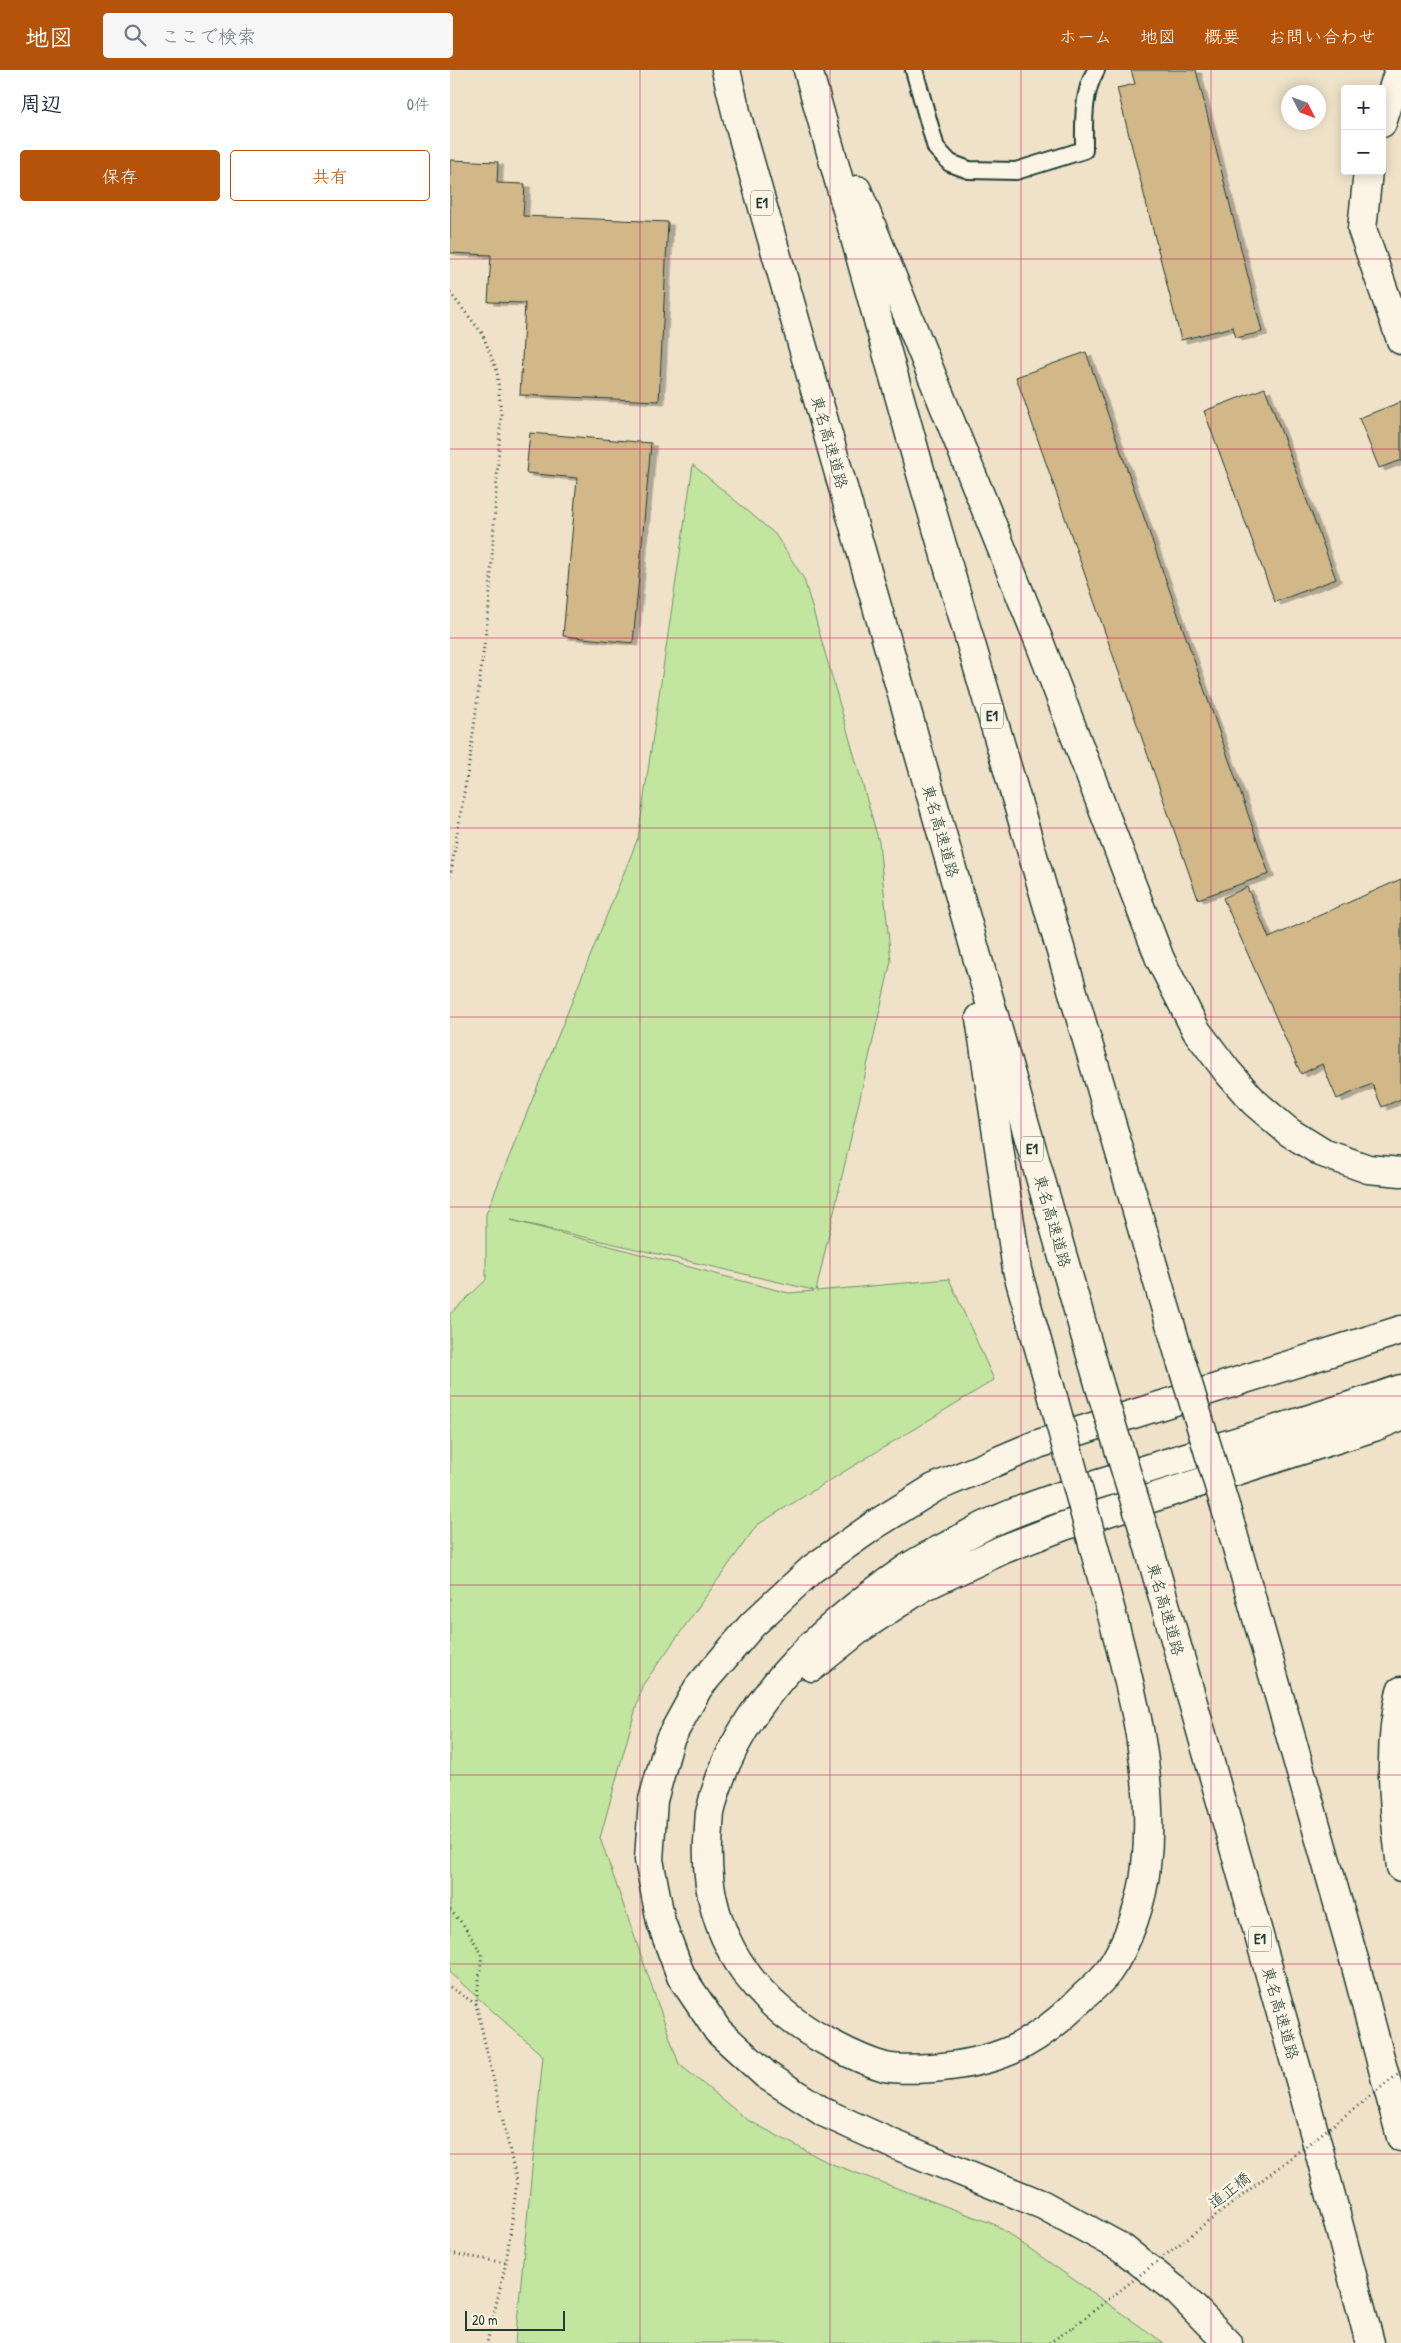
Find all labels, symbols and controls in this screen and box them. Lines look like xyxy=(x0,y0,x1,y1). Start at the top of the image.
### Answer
search box xyxy=(103,13,453,58)
text: 地図 xyxy=(25,21,73,53)
icon: search xyxy=(121,21,149,49)
text: ここで検索 xyxy=(161,23,256,49)
text: ホーム xyxy=(1059,24,1112,49)
text: 地図 xyxy=(1140,24,1176,49)
text: 概要 xyxy=(1204,24,1240,49)
text: お問い合わせ xyxy=(1268,24,1376,49)
north arrow xyxy=(1281,85,1326,130)
map controls xyxy=(1341,85,1386,175)
button: + xyxy=(1341,85,1386,130)
text: 周辺 xyxy=(20,89,62,118)
text: 0件 xyxy=(407,93,430,115)
button: − xyxy=(1341,130,1386,175)
button: 保存 xyxy=(20,150,220,201)
button: 共有 xyxy=(230,150,430,201)
road number: E1 xyxy=(751,190,773,216)
street label: 東名高速道路 xyxy=(806,393,854,491)
road number: E1 xyxy=(981,704,1003,728)
street label: 東名高速道路 xyxy=(917,782,965,880)
road number: E1 xyxy=(1021,1136,1043,1162)
street label: 東名高速道路 xyxy=(1029,1172,1077,1270)
street label: 東名高速道路 xyxy=(1142,1560,1190,1658)
road number: E1 xyxy=(1249,1926,1271,1952)
street label: 東名高速道路 xyxy=(1257,1964,1305,2062)
street label: 道正橋 xyxy=(1203,2167,1255,2213)
scale bar xyxy=(465,2308,565,2331)
text: 20 m xyxy=(472,2310,498,2329)

